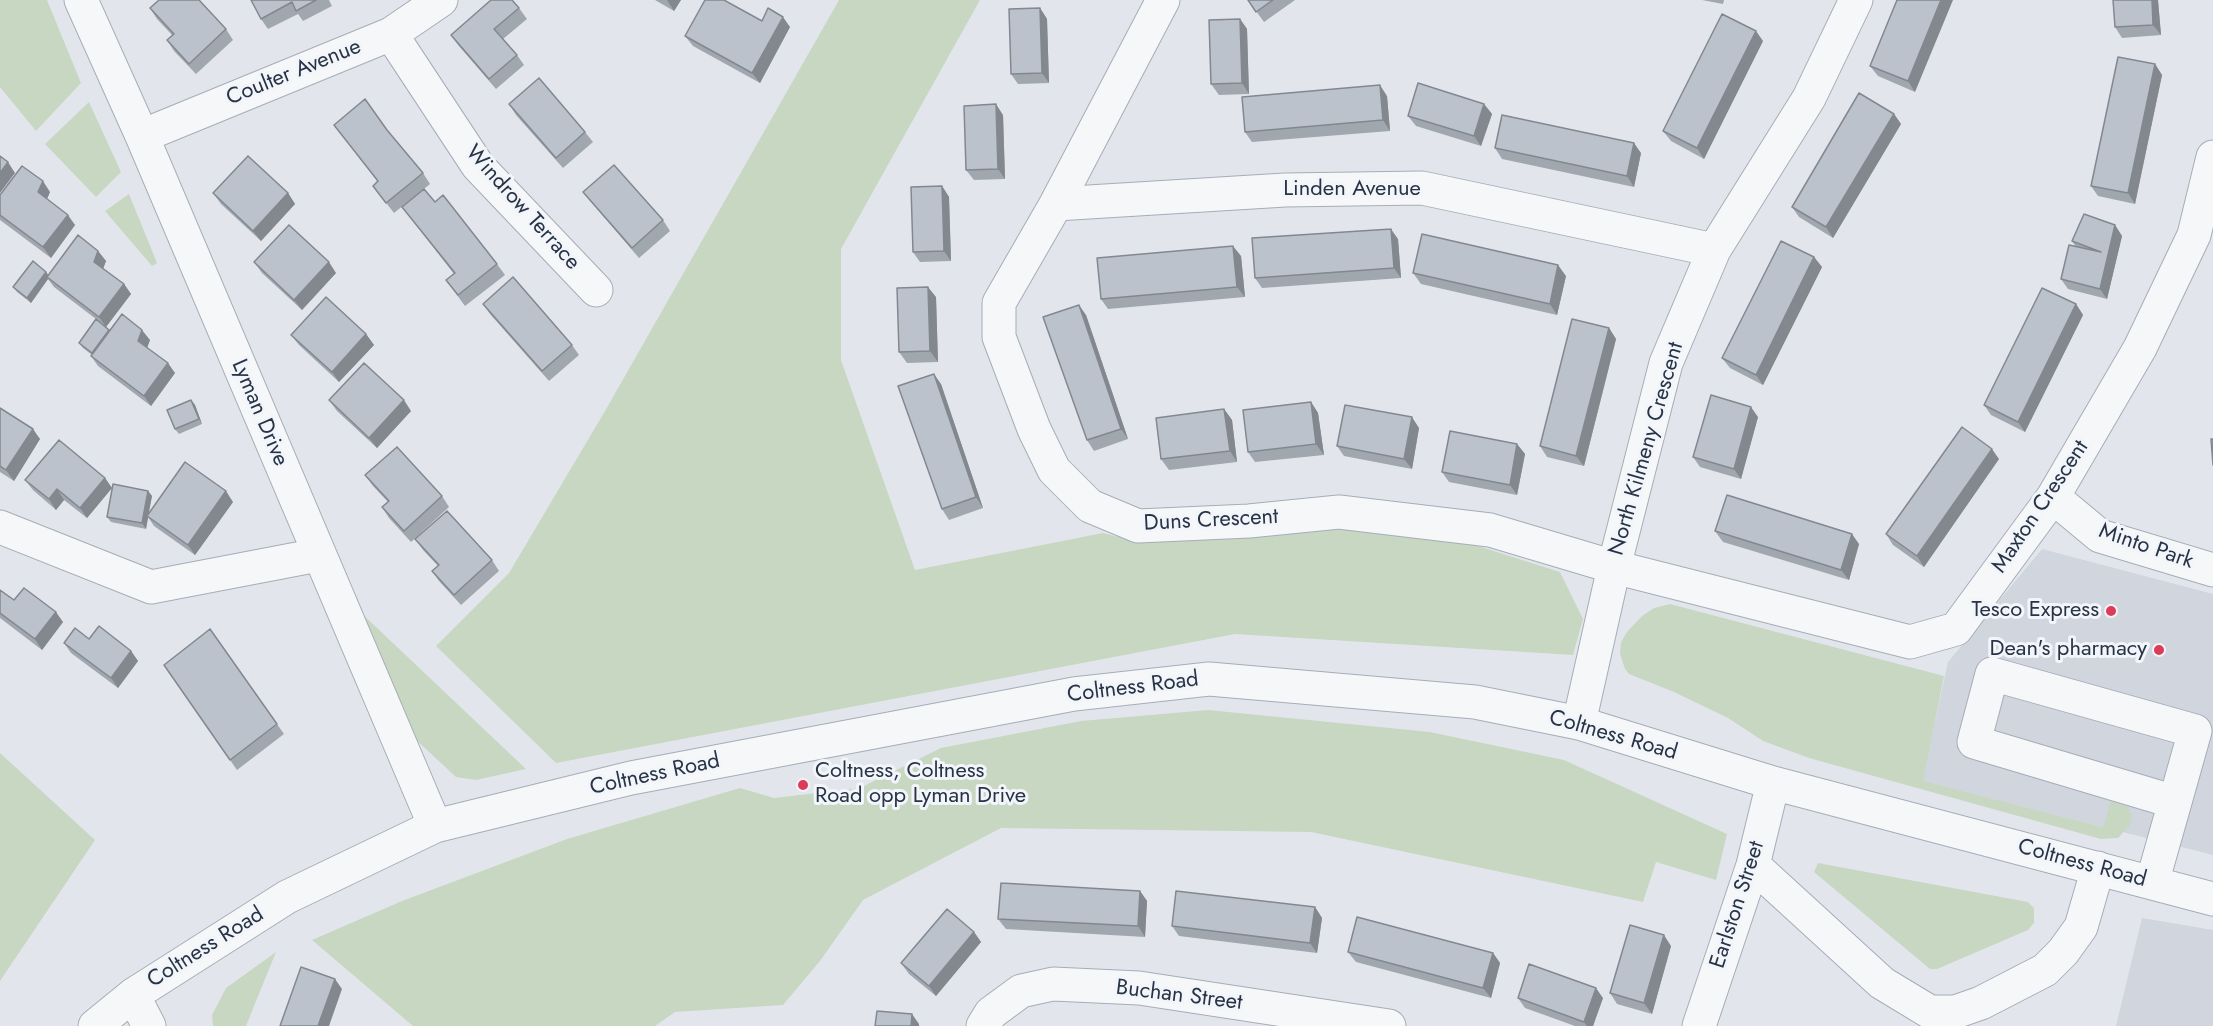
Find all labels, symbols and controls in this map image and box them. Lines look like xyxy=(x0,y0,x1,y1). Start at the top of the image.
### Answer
street label: Coulter Avenue xyxy=(223,34,365,112)
street label: Windrow Terrace xyxy=(459,140,585,276)
street label: Linden Avenue xyxy=(1283,177,1421,203)
street label: North Kilmeny Crescent xyxy=(1604,339,1690,559)
street label: Lyman Drive xyxy=(225,356,293,470)
street label: Maxton Crescent xyxy=(1987,436,2095,578)
street label: Duns Crescent xyxy=(1143,504,1279,538)
street label: Minto Park xyxy=(2095,519,2197,575)
place label: Tesco Express xyxy=(1971,598,2099,624)
marker: Tesco Express xyxy=(2104,604,2118,618)
place label: Dean's pharmacy xyxy=(1990,637,2147,663)
marker: Dean's pharmacy xyxy=(2152,643,2166,657)
street label: Coltness Road xyxy=(1066,667,1200,709)
street label: Coltness Road xyxy=(1546,705,1680,767)
street label: Coltness Road xyxy=(588,748,722,802)
place label: Coltness, Coltness Road opp Lyman Drive xyxy=(815,759,1026,810)
marker: Coltness, Coltness Road opp Lyman Drive xyxy=(796,778,810,792)
street label: Coltness Road xyxy=(2015,834,2149,894)
street label: Earlston Street xyxy=(1705,838,1771,972)
street label: Coltness Road xyxy=(143,902,269,994)
street label: Buchan Street xyxy=(1114,975,1244,1017)

